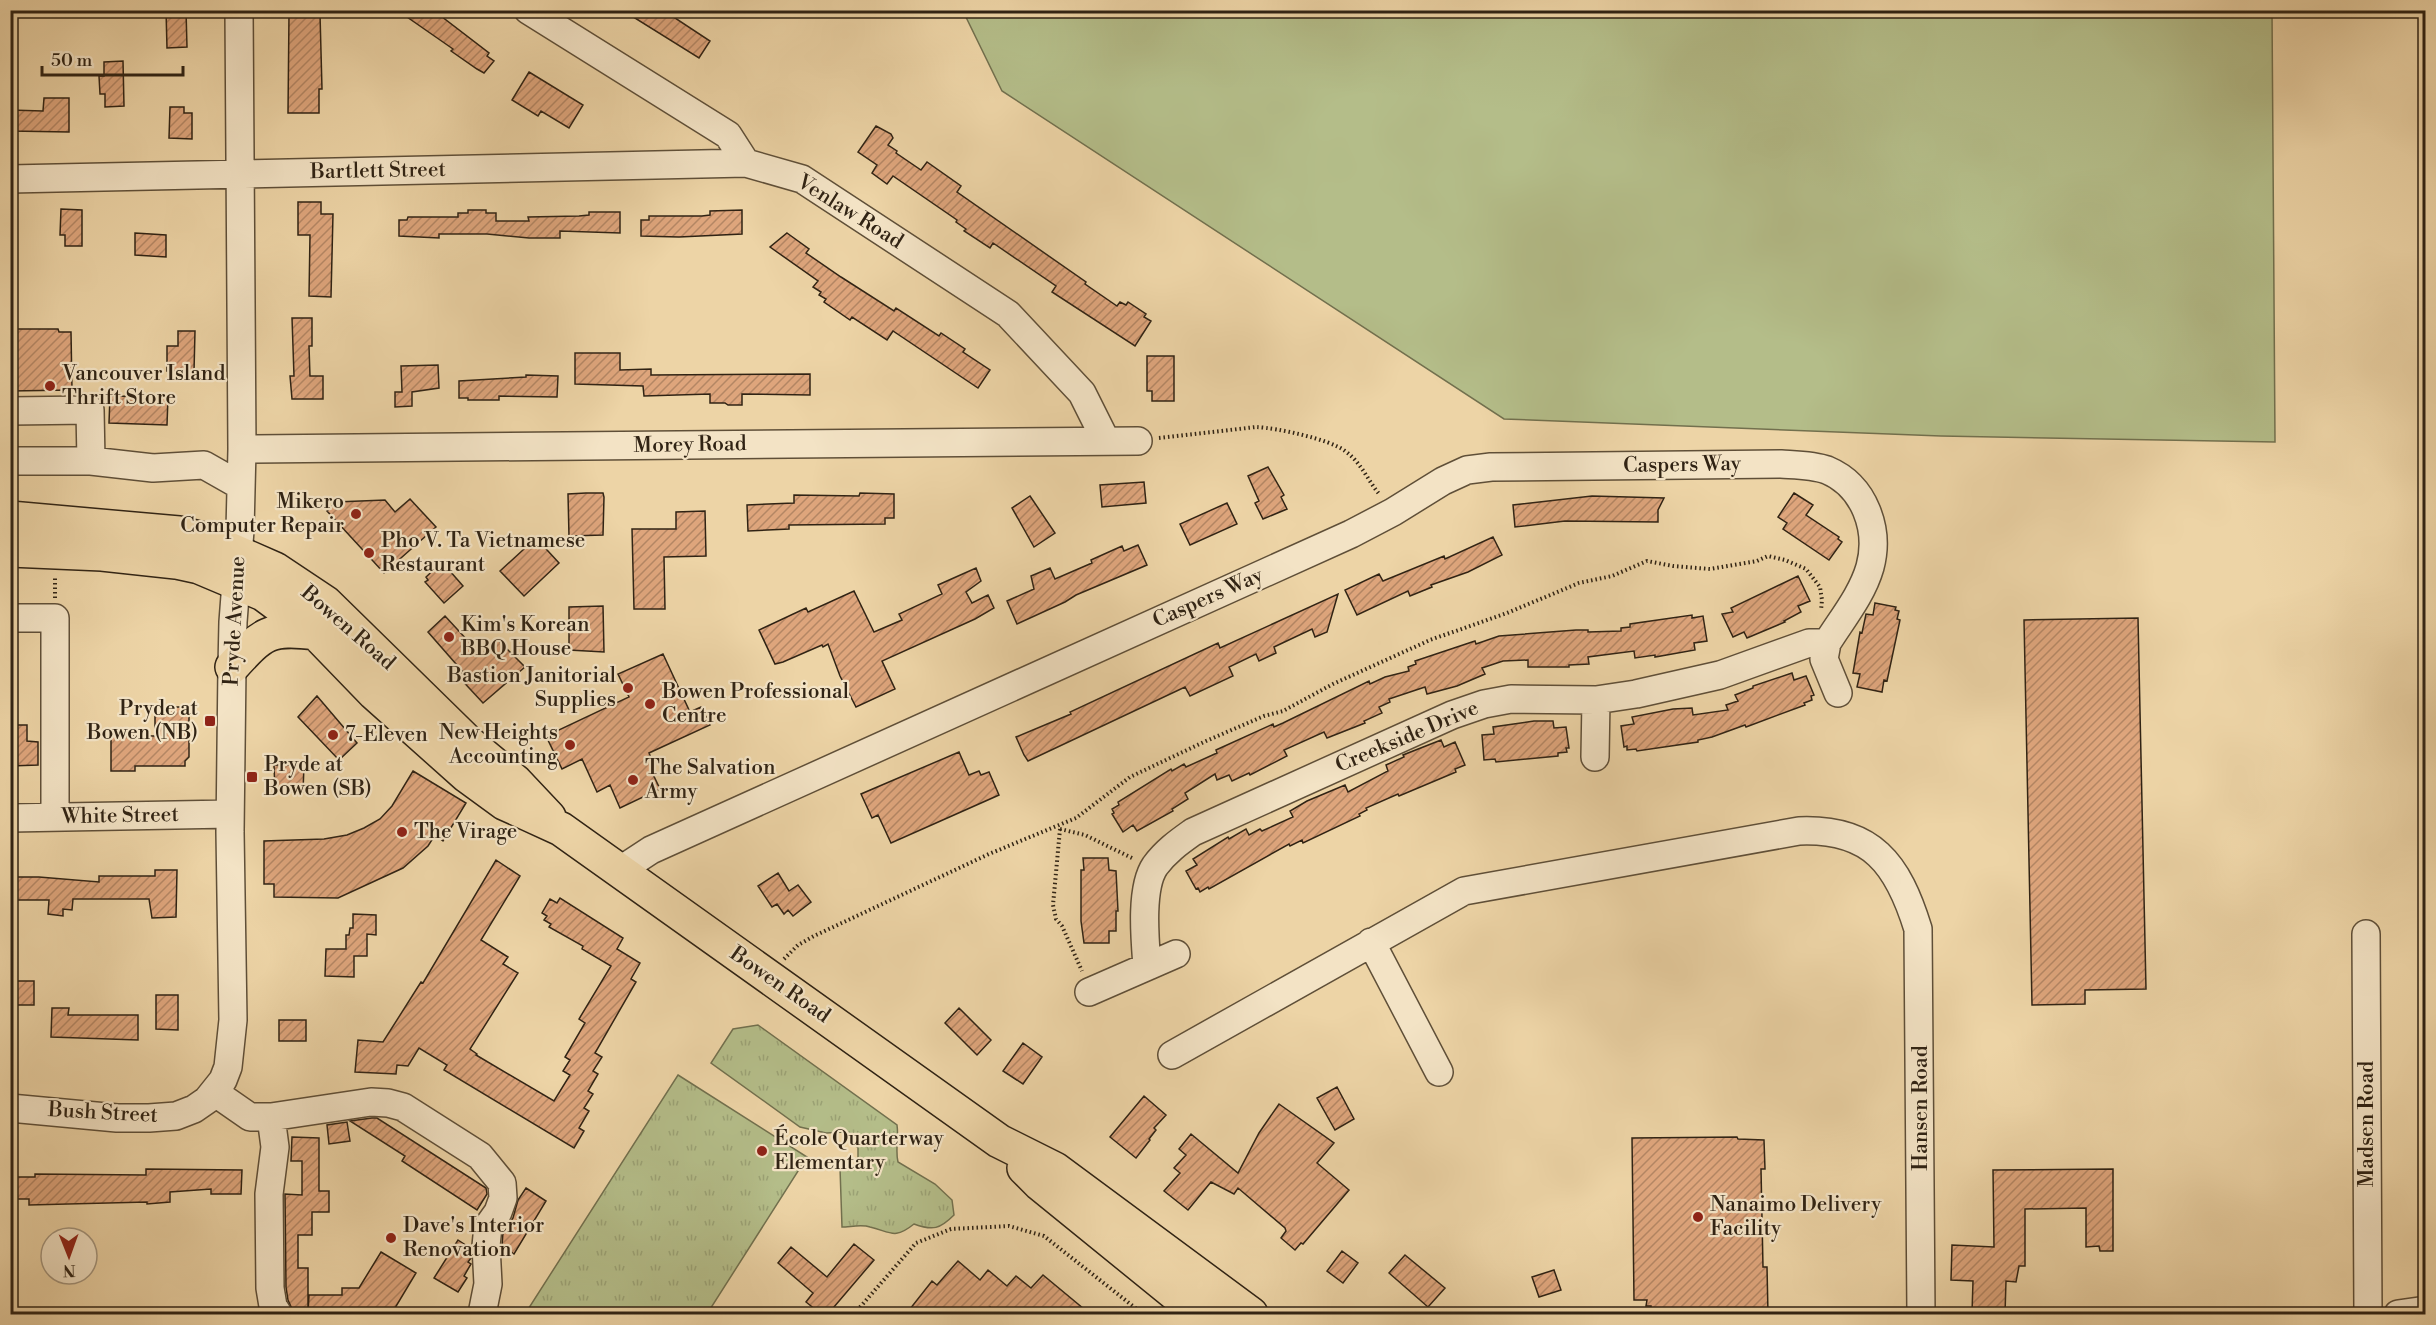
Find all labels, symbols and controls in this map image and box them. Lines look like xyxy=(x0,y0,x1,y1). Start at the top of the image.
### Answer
scale bar xyxy=(42,39,183,77)
text: 50 m xyxy=(51,49,93,72)
street label: Bartlett Street xyxy=(309,157,447,185)
street label: Venlaw Road xyxy=(791,169,908,255)
place label: Vancouver Island Thrift Store xyxy=(61,361,225,411)
marker: Vancouver Island Thrift Store xyxy=(43,379,57,393)
street label: Morey Road xyxy=(633,431,747,459)
street label: Caspers Way xyxy=(1623,451,1742,479)
place label: Mikero Computer Repair xyxy=(180,489,344,539)
marker: Mikero Computer Repair xyxy=(349,507,363,521)
place label: Pho V. Ta Vietnamese Restaurant xyxy=(381,528,585,578)
marker: Pho V. Ta Vietnamese Restaurant xyxy=(362,546,376,560)
street label: Pryde Avenue xyxy=(219,555,251,687)
street label: Caspers Way xyxy=(1149,562,1268,634)
street label: Bowen Road xyxy=(295,579,401,676)
place label: Kim's Korean BBQ House xyxy=(460,612,590,662)
marker: Kim's Korean BBQ House xyxy=(442,630,456,644)
place label: Bastion Janitorial Supplies xyxy=(446,663,616,713)
place label: Bowen Professional Centre xyxy=(661,679,849,729)
marker: Bastion Janitorial Supplies xyxy=(621,681,635,695)
street label: Creekside Drive xyxy=(1332,695,1482,779)
place label: Pryde at Bowen (NB) xyxy=(86,696,199,746)
marker: Bowen Professional Centre xyxy=(643,697,657,711)
marker: Pryde at Bowen (NB) xyxy=(203,714,217,728)
place label: New Heights Accounting xyxy=(439,720,558,770)
place label: 7-Eleven xyxy=(345,722,428,748)
marker: 7-Eleven xyxy=(326,728,340,742)
marker: New Heights Accounting xyxy=(563,738,577,752)
place label: Pryde at Bowen (SB) xyxy=(263,752,372,802)
place label: The Salvation Army xyxy=(644,755,776,805)
marker: Pryde at Bowen (SB) xyxy=(245,770,259,784)
marker: The Salvation Army xyxy=(626,773,640,787)
street label: White Street xyxy=(60,802,180,830)
place label: The Virage xyxy=(414,819,517,845)
marker: The Virage xyxy=(395,825,409,839)
street label: Bowen Road xyxy=(724,940,835,1029)
street label: Hansen Road xyxy=(1908,1045,1934,1171)
street label: Madsen Road xyxy=(2354,1061,2380,1187)
street label: Bush Street xyxy=(46,1097,159,1129)
place label: École Quarterway Elementary xyxy=(774,1124,945,1176)
marker: École Quarterway Elementary xyxy=(755,1144,769,1158)
place label: Nanaimo Delivery Facility xyxy=(1710,1192,1882,1242)
marker: Nanaimo Delivery Facility xyxy=(1691,1210,1705,1224)
place label: Dave's Interior Renovation xyxy=(403,1213,544,1263)
north arrow xyxy=(39,1226,99,1286)
marker: Dave's Interior Renovation xyxy=(384,1231,398,1245)
text: N xyxy=(62,1260,76,1280)

